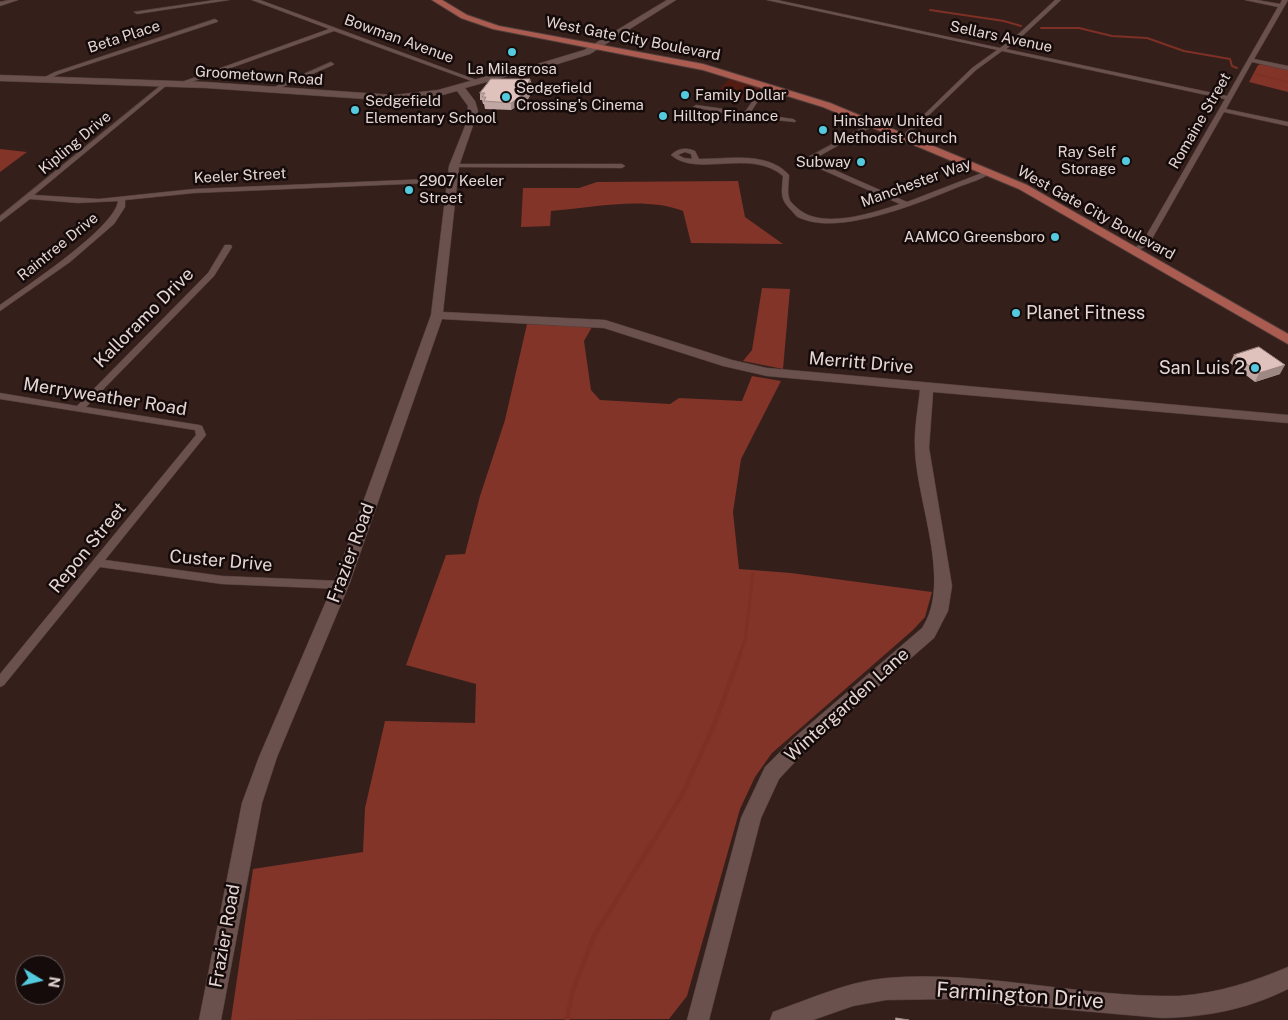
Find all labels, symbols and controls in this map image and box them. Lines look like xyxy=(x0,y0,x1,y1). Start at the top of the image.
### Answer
street label: Bowman Avenue xyxy=(342,11,456,67)
street label: West Gate City Boulevard xyxy=(544,13,722,65)
street label: Beta Place xyxy=(86,17,162,57)
street label: Sellars Avenue xyxy=(948,17,1054,57)
marker: La Milagrosa xyxy=(506,46,518,58)
place label: La Milagrosa xyxy=(467,60,557,78)
street label: Groometown Road xyxy=(194,63,324,89)
street label: Romaine Street xyxy=(1165,70,1235,172)
place label: Sedgefield Crossing's Cinema xyxy=(516,79,644,114)
place label: Family Dollar xyxy=(695,86,787,104)
marker: Family Dollar xyxy=(679,89,691,101)
marker: Sedgefield Crossing's Cinema xyxy=(500,91,512,103)
place label: Sedgefield Elementary School xyxy=(365,92,497,127)
marker: Sedgefield Elementary School xyxy=(349,104,361,116)
place label: Hilltop Finance xyxy=(673,107,778,125)
street label: Kipling Drive xyxy=(35,108,115,178)
marker: Hilltop Finance xyxy=(657,110,669,122)
place label: Hinshaw United Methodist Church xyxy=(833,112,957,147)
marker: Hinshaw United Methodist Church xyxy=(817,124,829,136)
place label: Ray Self Storage xyxy=(1058,143,1116,178)
place label: Subway xyxy=(796,153,851,171)
street label: Manchester Way xyxy=(858,155,974,211)
marker: Ray Self Storage xyxy=(1120,155,1132,167)
marker: Subway xyxy=(855,156,867,168)
street label: West Gate City Boulevard xyxy=(1014,162,1178,264)
street label: Keeler Street xyxy=(193,165,287,187)
place label: 2907 Keeler Street xyxy=(419,172,504,207)
marker: 2907 Keeler Street xyxy=(403,184,415,196)
street label: Raintree Drive xyxy=(14,209,102,285)
place label: AAMCO Greensboro xyxy=(904,228,1045,246)
marker: AAMCO Greensboro xyxy=(1049,231,1061,243)
street label: Kalloramo Drive xyxy=(90,264,198,372)
place label: Planet Fitness xyxy=(1026,302,1145,324)
marker: Planet Fitness xyxy=(1010,307,1022,319)
street label: Merritt Drive xyxy=(808,348,914,378)
place label: San Luis 2 xyxy=(1159,357,1245,379)
marker: San Luis 2 xyxy=(1249,362,1261,374)
street label: Merryweather Road xyxy=(22,373,188,421)
street label: Repon Street xyxy=(45,498,131,598)
street label: Frazier Road xyxy=(323,500,379,606)
street label: Custer Drive xyxy=(169,546,273,576)
street label: Wintergarden Lane xyxy=(780,644,914,766)
street label: Frazier Road xyxy=(205,883,245,989)
north arrow xyxy=(15,955,65,1005)
text: N xyxy=(45,976,63,989)
street label: Farmington Drive xyxy=(935,978,1105,1014)

